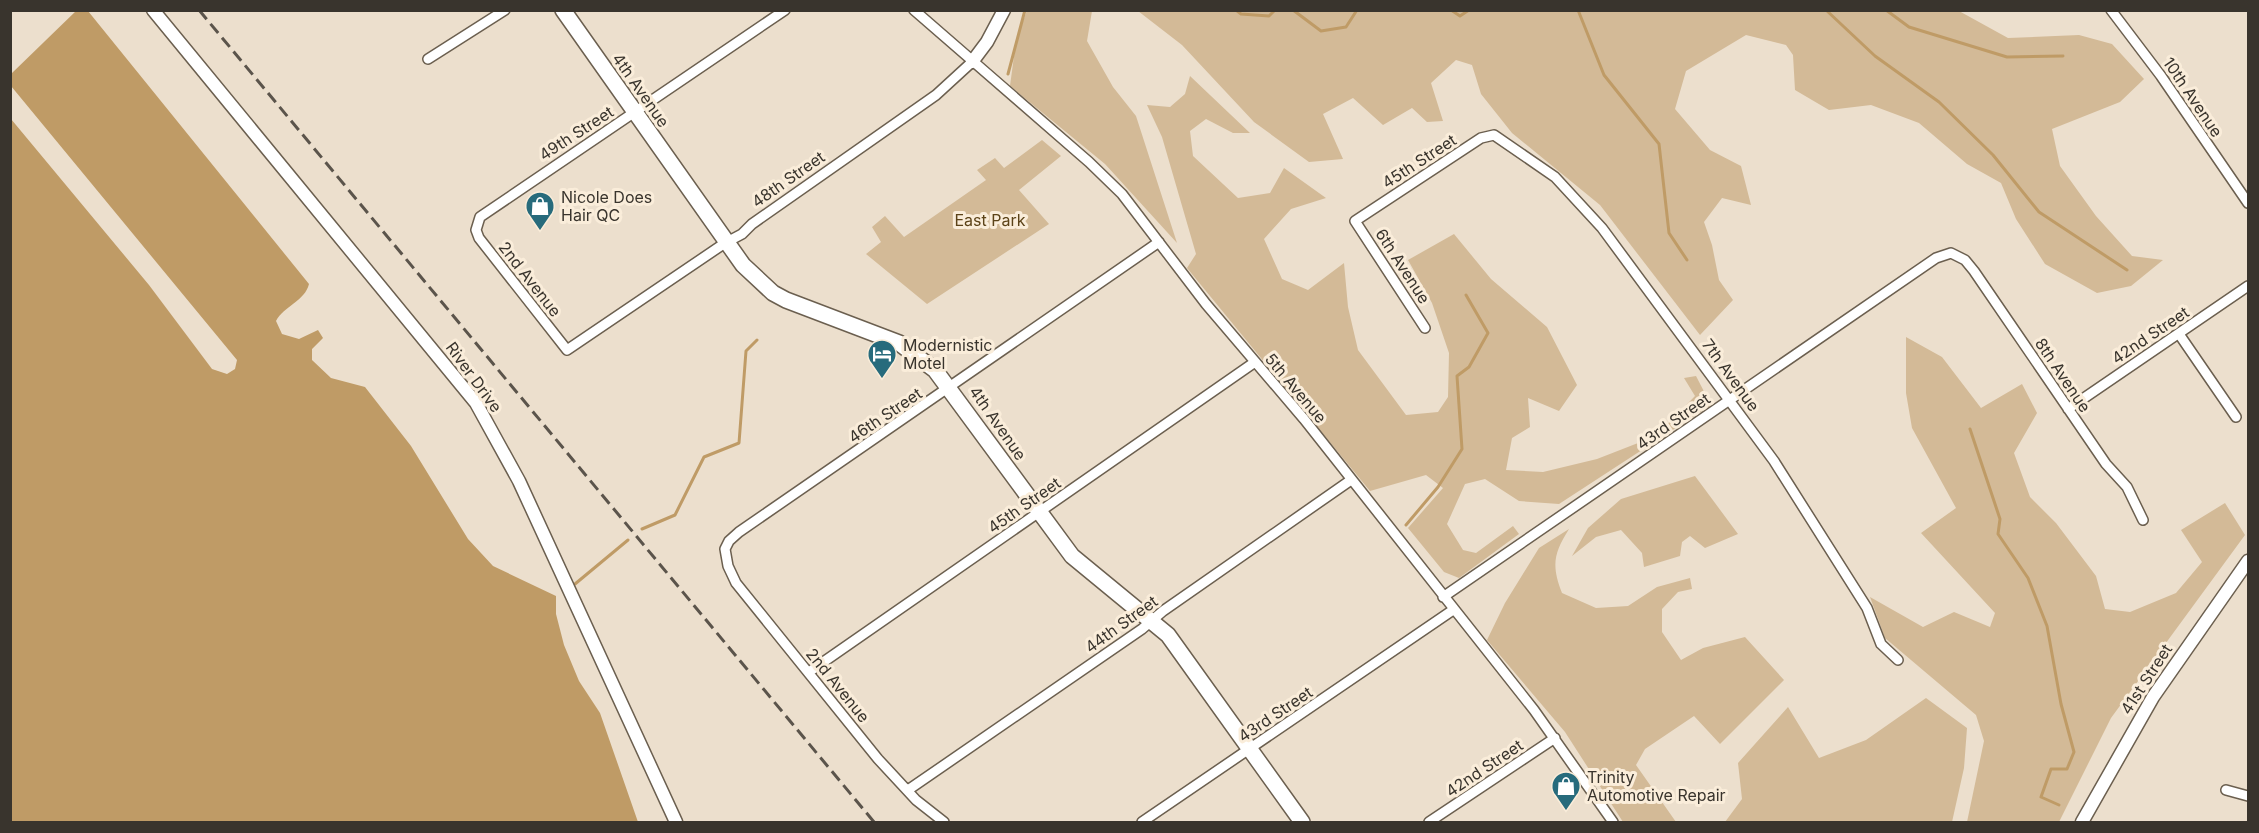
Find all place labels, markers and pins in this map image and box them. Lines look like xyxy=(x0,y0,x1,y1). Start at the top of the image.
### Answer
place label: Nicole Does Hair QC xyxy=(561,187,652,225)
shop icon: Nicole Does Hair QC xyxy=(524,190,556,232)
place label: Modernistic Motel xyxy=(903,335,992,373)
hotel icon: Modernistic Motel xyxy=(866,338,898,380)
place label: Trinity Automotive Repair xyxy=(1587,767,1726,805)
shop icon: Trinity Automotive Repair xyxy=(1550,770,1582,812)

